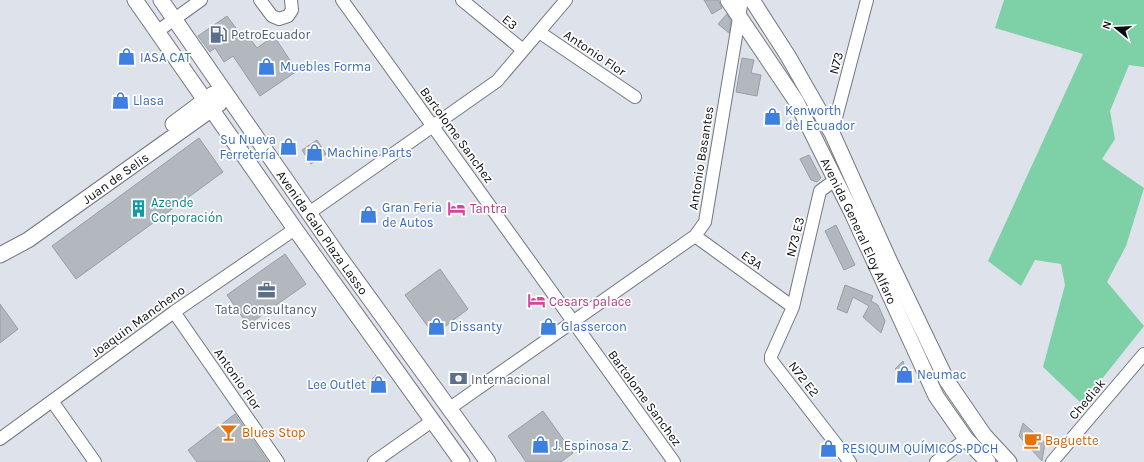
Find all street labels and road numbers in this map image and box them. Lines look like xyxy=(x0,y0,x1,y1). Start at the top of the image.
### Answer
street label: E3 xyxy=(499,11,521,33)
street label: Antonio Flor xyxy=(561,27,629,79)
street label: N73 xyxy=(826,50,846,76)
street label: Bartolome Sanchez xyxy=(417,84,497,186)
street label: Antonio Basantes xyxy=(685,105,717,211)
street label: Juan de Selis xyxy=(79,149,151,206)
street label: Avenida General Eloy Alfaro xyxy=(818,155,900,306)
street label: Avenida Galo Plaza Lasso xyxy=(274,167,371,297)
street label: N73 E3 xyxy=(783,215,807,259)
street label: E3A xyxy=(739,247,766,273)
street label: Joaquin Mancheno xyxy=(88,282,188,361)
street label: Antonio Flor xyxy=(211,345,265,413)
street label: Bartolome Sanchez xyxy=(605,347,685,449)
street label: N72 E2 xyxy=(786,358,822,400)
street label: Chediak xyxy=(1066,376,1108,422)

